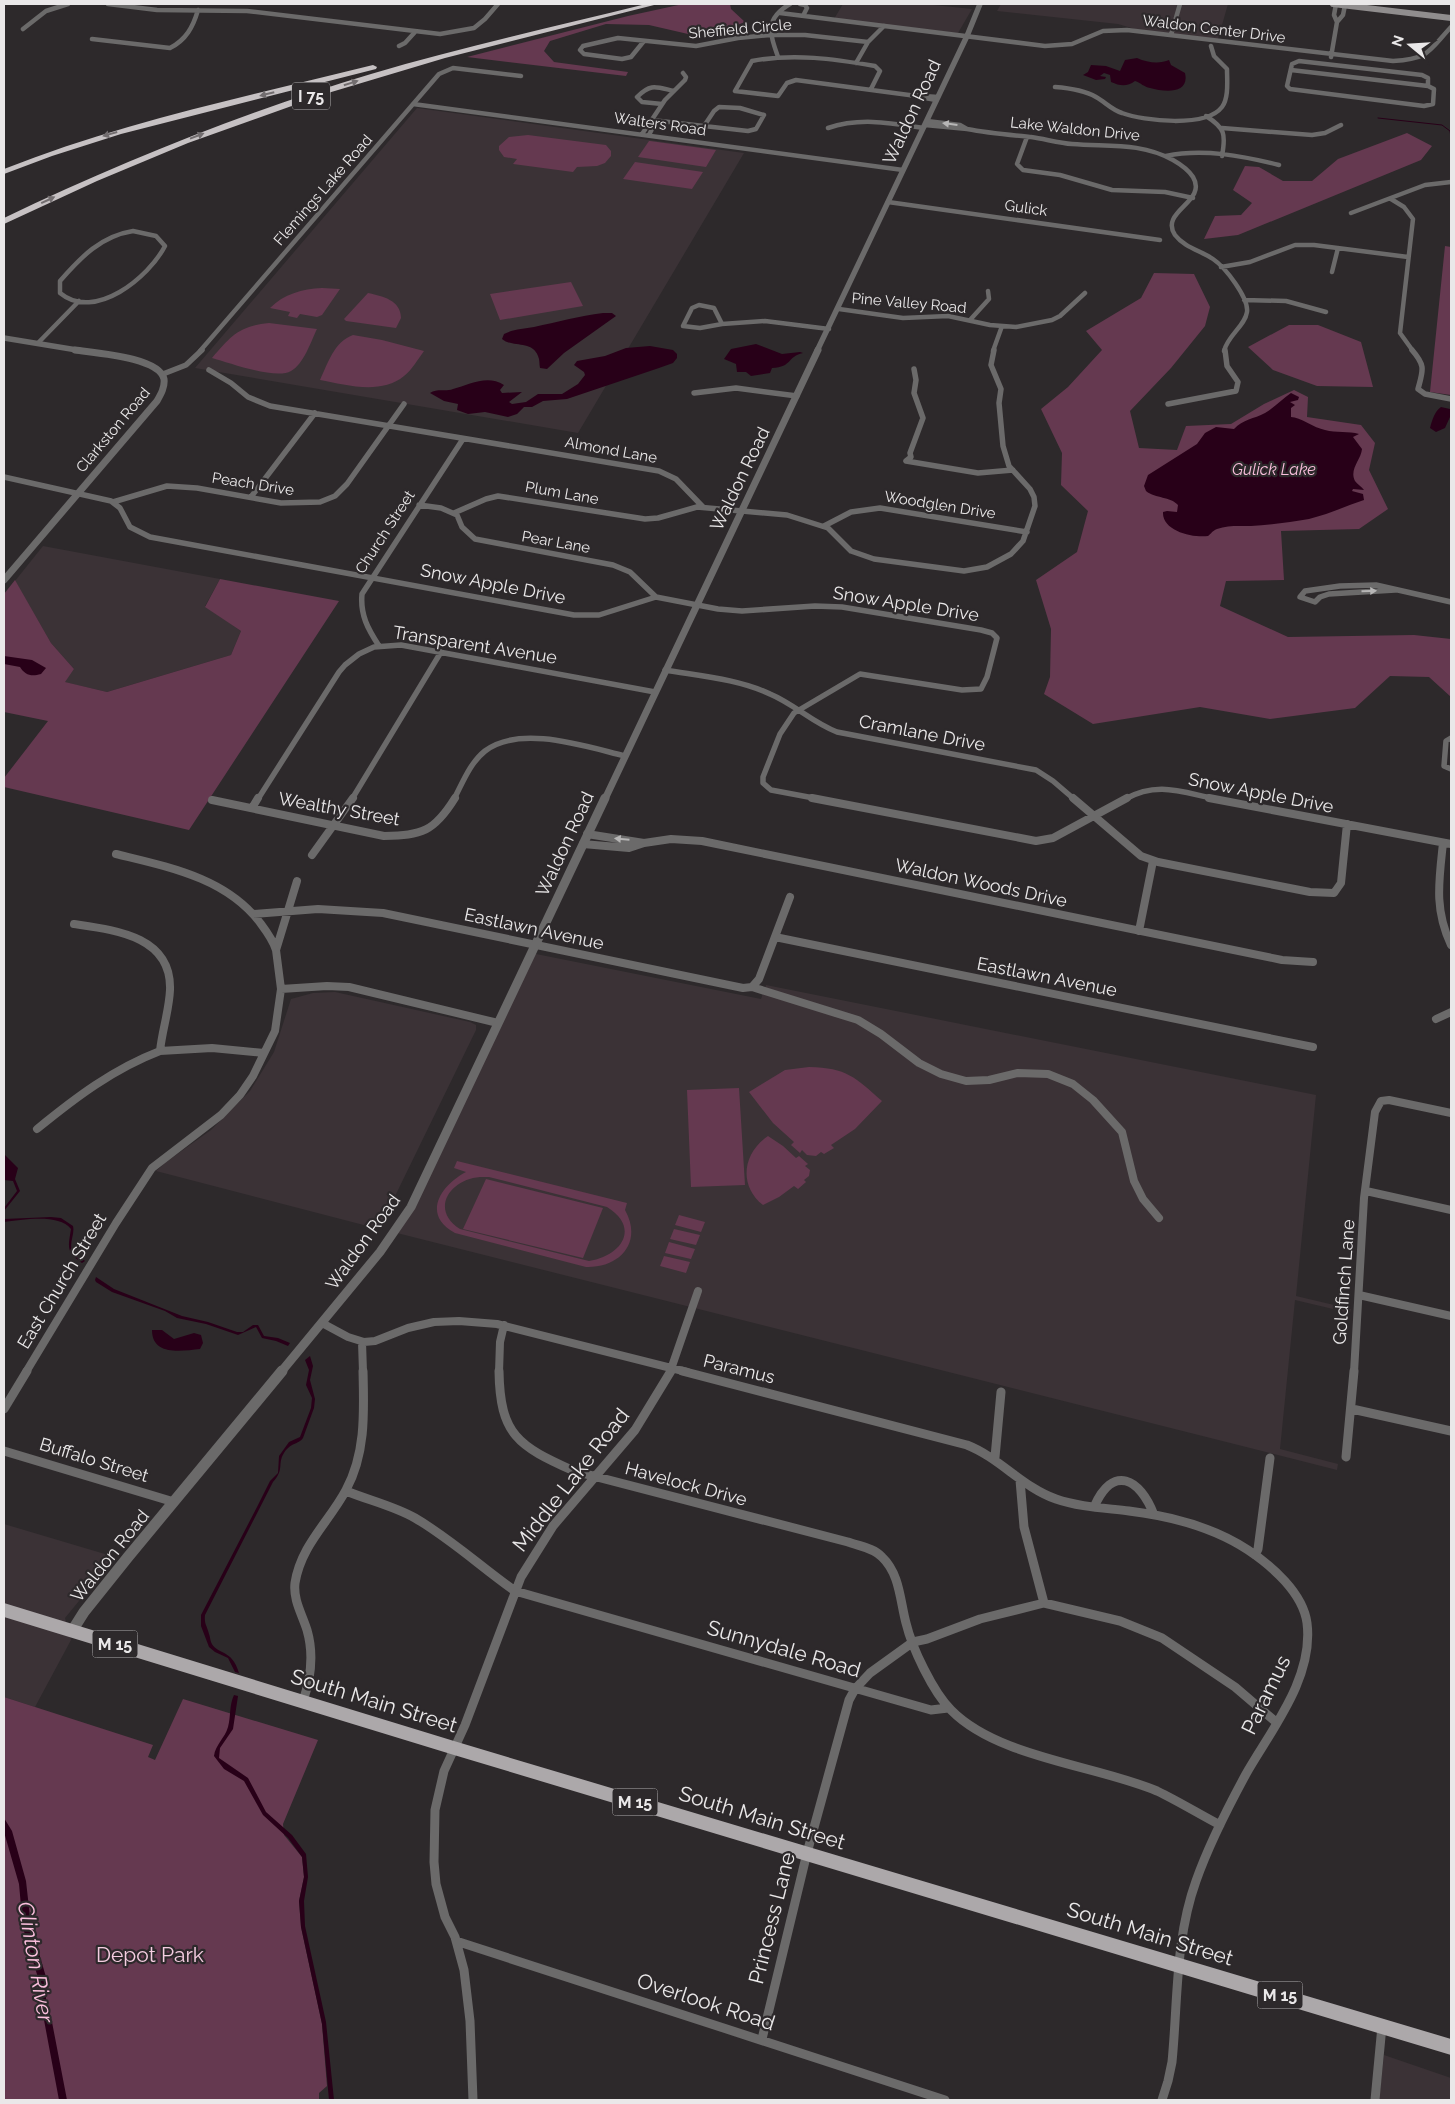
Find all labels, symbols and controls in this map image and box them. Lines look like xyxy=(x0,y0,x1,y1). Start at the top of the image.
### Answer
street label: Waldon Center Drive xyxy=(1141,11,1287,47)
street label: Sheffield Circle xyxy=(688,16,792,42)
north arrow xyxy=(1385,20,1435,70)
text: N xyxy=(1388,33,1407,49)
street label: Waldon Road xyxy=(878,56,945,167)
one-way arrow xyxy=(344,79,359,87)
road number: I 75 xyxy=(292,82,330,110)
one-way arrow xyxy=(260,90,275,98)
street label: Walters Road xyxy=(613,109,707,139)
street label: Lake Waldon Drive xyxy=(1009,113,1141,145)
one-way arrow xyxy=(942,120,958,128)
one-way arrow xyxy=(102,131,117,139)
street label: Flemings Lake Road xyxy=(270,131,376,249)
one-way arrow xyxy=(190,132,205,139)
one-way arrow xyxy=(41,195,55,203)
street label: Gulick xyxy=(1003,196,1049,220)
street label: Pine Valley Road xyxy=(851,289,967,317)
street label: Clarkston Road xyxy=(72,384,154,476)
street label: Waldon Road xyxy=(705,424,774,534)
street label: Almond Lane xyxy=(563,433,659,467)
water label: Gulick Lake xyxy=(1232,460,1316,479)
street label: Peach Drive xyxy=(211,469,295,499)
street label: Plum Lane xyxy=(524,478,600,508)
street label: Church Street xyxy=(351,487,419,577)
street label: Woodglen Drive xyxy=(883,487,997,523)
street label: Pear Lane xyxy=(520,527,592,557)
street label: Snow Apple Drive xyxy=(419,559,568,608)
street label: Snow Apple Drive xyxy=(832,582,981,625)
one-way arrow xyxy=(1361,587,1377,595)
street label: Transparent Avenue xyxy=(392,621,559,668)
street label: Cramlane Drive xyxy=(857,710,987,755)
street label: Snow Apple Drive xyxy=(1187,768,1336,817)
street label: Wealthy Street xyxy=(277,787,401,830)
street label: Waldon Road xyxy=(531,788,598,899)
one-way arrow xyxy=(614,835,630,843)
street label: Waldon Woods Drive xyxy=(893,854,1070,911)
street label: Eastlawn Avenue xyxy=(462,903,606,954)
street label: Eastlawn Avenue xyxy=(975,953,1119,1000)
street label: Waldon Road xyxy=(321,1190,404,1293)
street label: East Church Street xyxy=(13,1209,110,1352)
street label: Goldfinch Lane xyxy=(1329,1218,1358,1345)
street label: Paramus xyxy=(701,1350,777,1388)
street label: Middle Lake Road xyxy=(507,1403,634,1556)
street label: Buffalo Street xyxy=(37,1433,151,1486)
street label: Havelock Drive xyxy=(623,1457,750,1510)
street label: Waldon Road xyxy=(66,1505,153,1606)
street label: Sunnydale Road xyxy=(704,1615,864,1682)
road number: M 15 xyxy=(92,1630,138,1658)
street label: Paramus xyxy=(1236,1651,1295,1738)
street label: South Main Street xyxy=(288,1663,460,1738)
street label: South Main Street xyxy=(676,1780,848,1855)
road number: M 15 xyxy=(612,1788,658,1815)
street label: Princess Lane xyxy=(743,1849,800,1986)
street label: South Main Street xyxy=(1064,1896,1236,1971)
water label: Clinton River xyxy=(13,1899,60,2026)
park label: Depot Park xyxy=(96,1942,204,1967)
street label: Overlook Road xyxy=(634,1967,778,2036)
road number: M 15 xyxy=(1258,1982,1302,2008)

